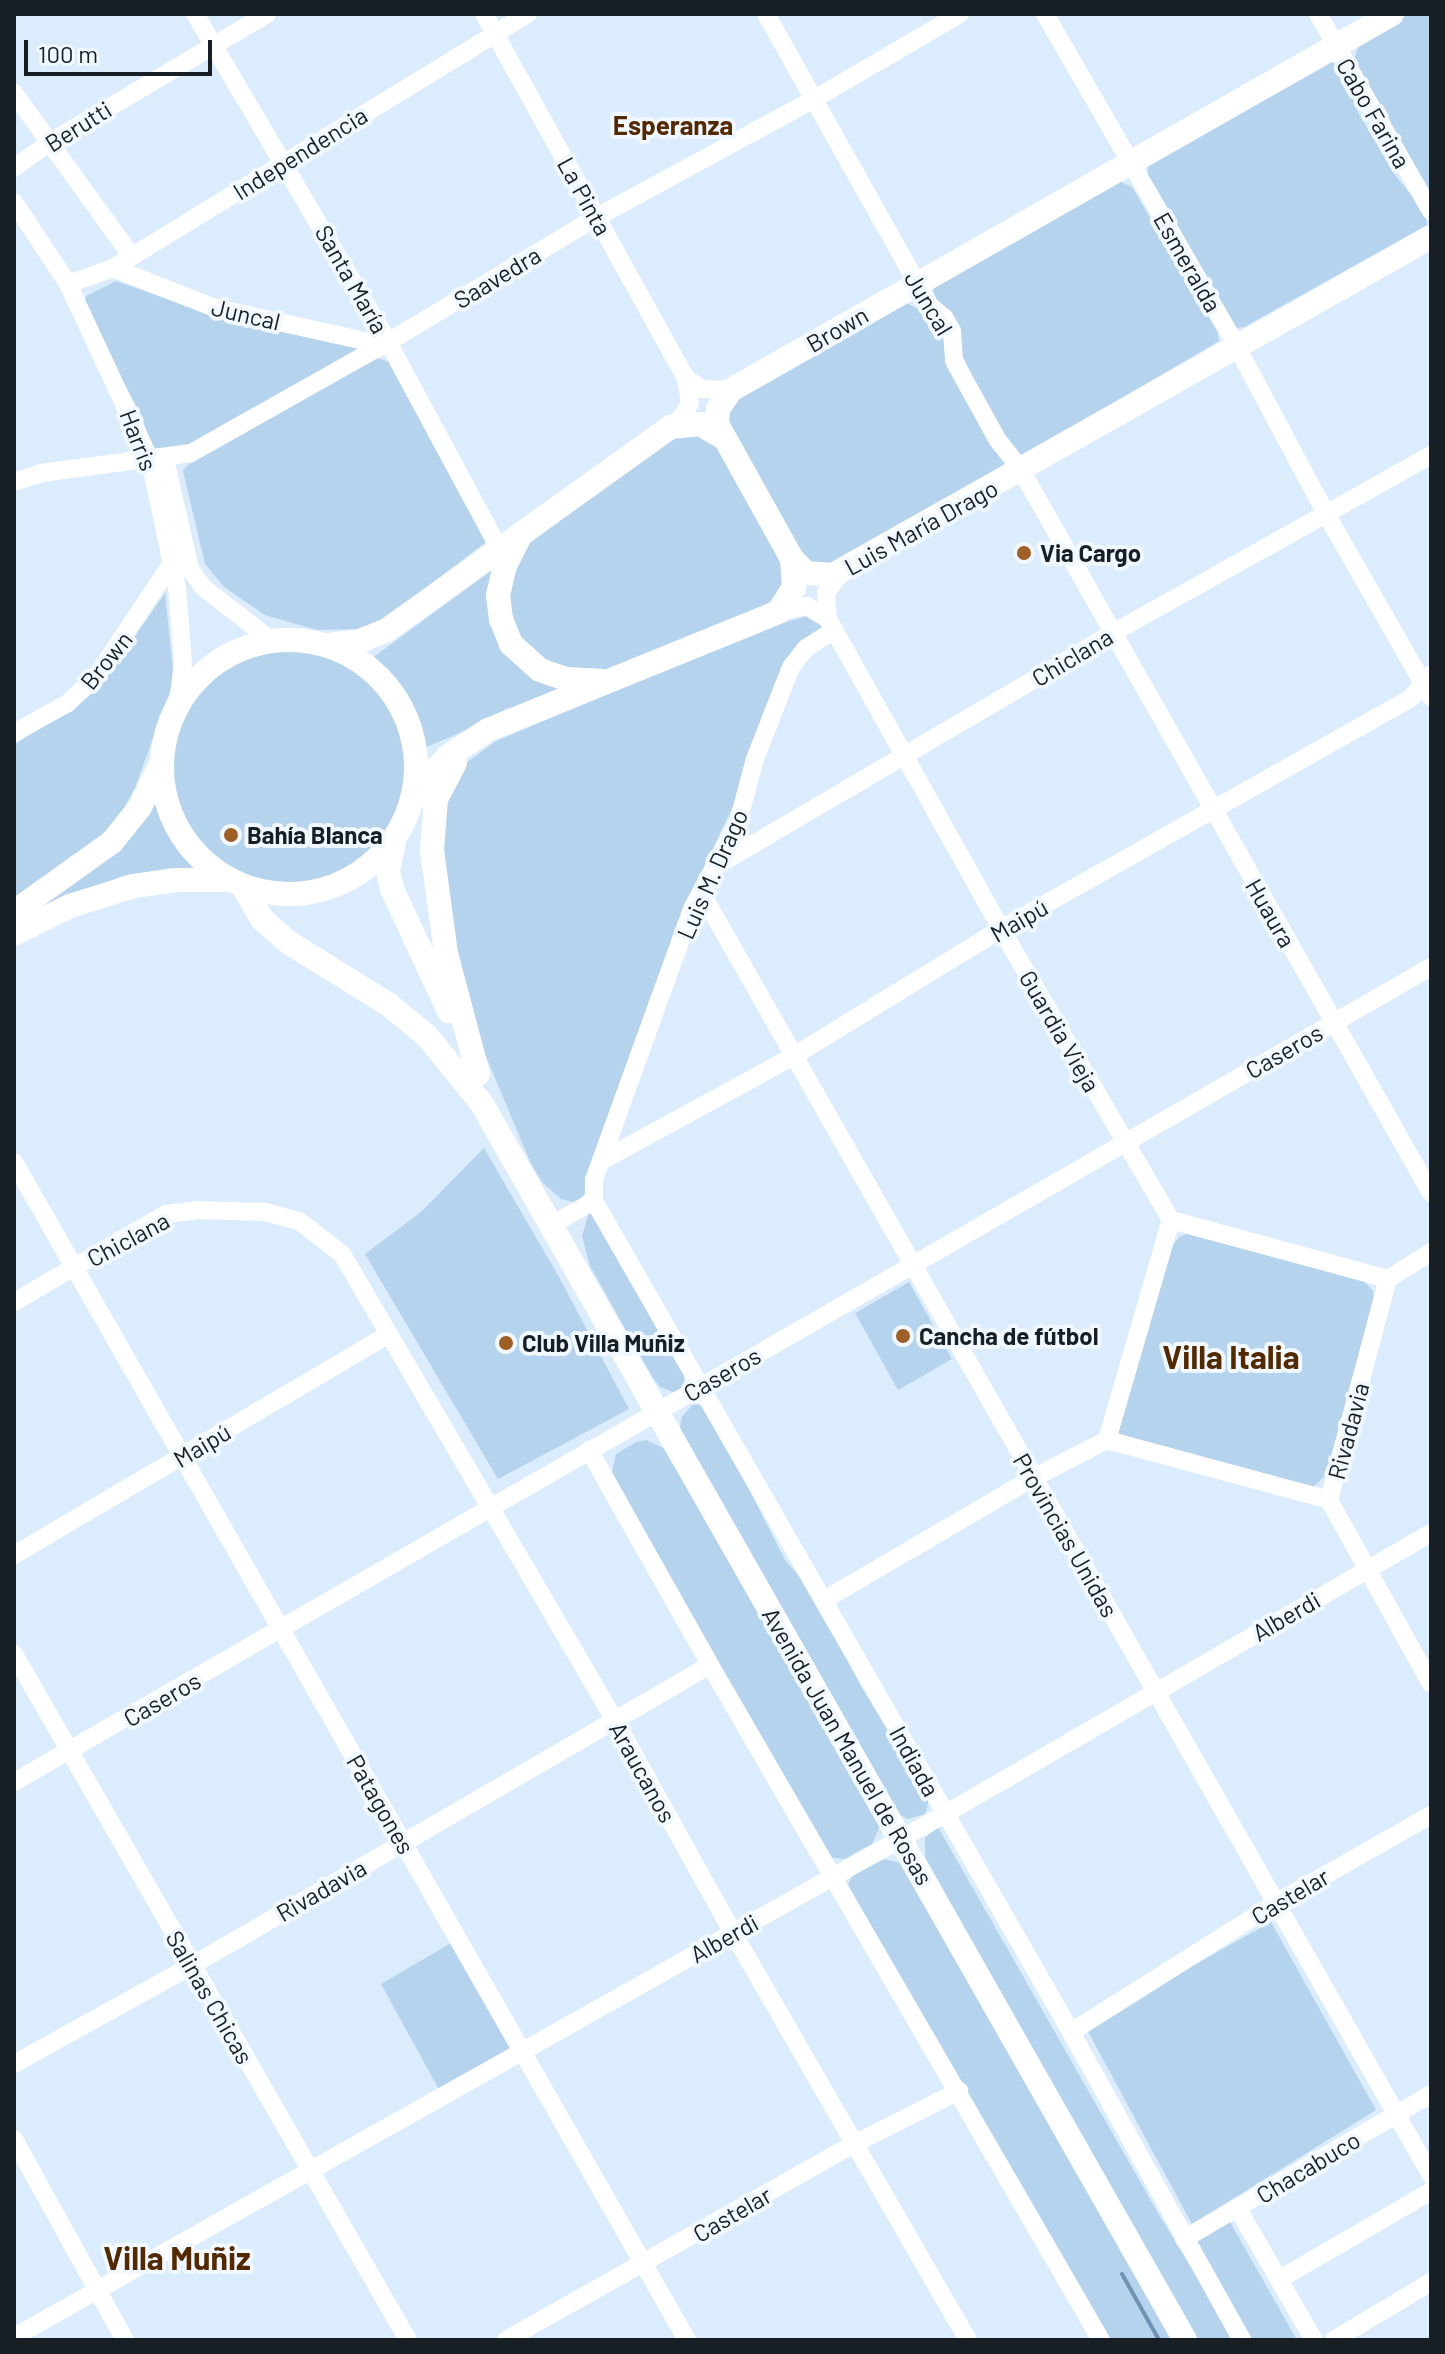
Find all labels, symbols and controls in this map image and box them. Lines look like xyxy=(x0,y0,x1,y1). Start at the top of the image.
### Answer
scale bar xyxy=(28,24,216,74)
text: 100 m xyxy=(38,39,98,68)
street label: Cabo Farina xyxy=(1331,53,1417,173)
street label: Berutti xyxy=(39,94,117,158)
street label: Independencia xyxy=(227,100,373,206)
district label: Esperanza xyxy=(613,109,733,141)
street label: La Pinta xyxy=(552,152,618,240)
street label: Esmeralda xyxy=(1148,207,1228,317)
street label: Santa María xyxy=(309,220,395,338)
street label: Saavedra xyxy=(448,240,546,314)
street label: Juncal xyxy=(899,266,959,340)
street label: Juncal xyxy=(209,292,283,336)
street label: Brown xyxy=(801,300,873,358)
street label: Harris xyxy=(114,405,164,475)
street label: Luis María Drago xyxy=(839,473,1003,581)
place label: Via Cargo xyxy=(1040,539,1141,567)
marker: Via Cargo xyxy=(1015,544,1033,562)
street label: Chiclana xyxy=(1026,622,1118,692)
street label: Brown xyxy=(74,625,138,695)
street label: Luis M. Drago xyxy=(671,805,753,943)
place label: Bahía Blanca xyxy=(247,821,383,849)
marker: Bahía Blanca xyxy=(222,826,240,844)
street label: Huaura xyxy=(1240,873,1302,953)
street label: Maipú xyxy=(985,892,1053,948)
street label: Guardia Vieja xyxy=(1014,965,1106,1097)
street label: Caseros xyxy=(1240,1017,1328,1085)
street label: Chiclana xyxy=(82,1205,174,1273)
place label: Cancha de fútbol xyxy=(919,1322,1098,1350)
marker: Cancha de fútbol xyxy=(894,1327,912,1345)
place label: Club Villa Muñiz xyxy=(522,1329,685,1357)
marker: Club Villa Muñiz xyxy=(497,1334,515,1352)
district label: Villa Italia xyxy=(1162,1337,1300,1375)
street label: Caseros xyxy=(678,1340,766,1408)
street label: Rivadavia xyxy=(1321,1379,1375,1483)
street label: Maipú xyxy=(168,1417,236,1473)
street label: Provincias Unidas xyxy=(1007,1448,1125,1622)
street label: Alberdi xyxy=(1247,1585,1325,1647)
street label: Avenida Juan Manuel de Rosas xyxy=(757,1602,939,1890)
street label: Caseros xyxy=(118,1665,206,1733)
street label: Araucanos xyxy=(604,1717,682,1827)
street label: Indiada xyxy=(884,1721,946,1801)
street label: Patagones xyxy=(341,1749,421,1859)
street label: Rivadavia xyxy=(271,1853,371,1927)
street label: Castelar xyxy=(1246,1862,1334,1930)
street label: Alberdi xyxy=(685,1908,763,1968)
street label: Salinas Chicas xyxy=(160,1925,260,2069)
street label: Chacabuco xyxy=(1251,2125,1365,2209)
street label: Castelar xyxy=(688,2180,776,2248)
district label: Villa Muñiz xyxy=(103,2238,251,2276)

